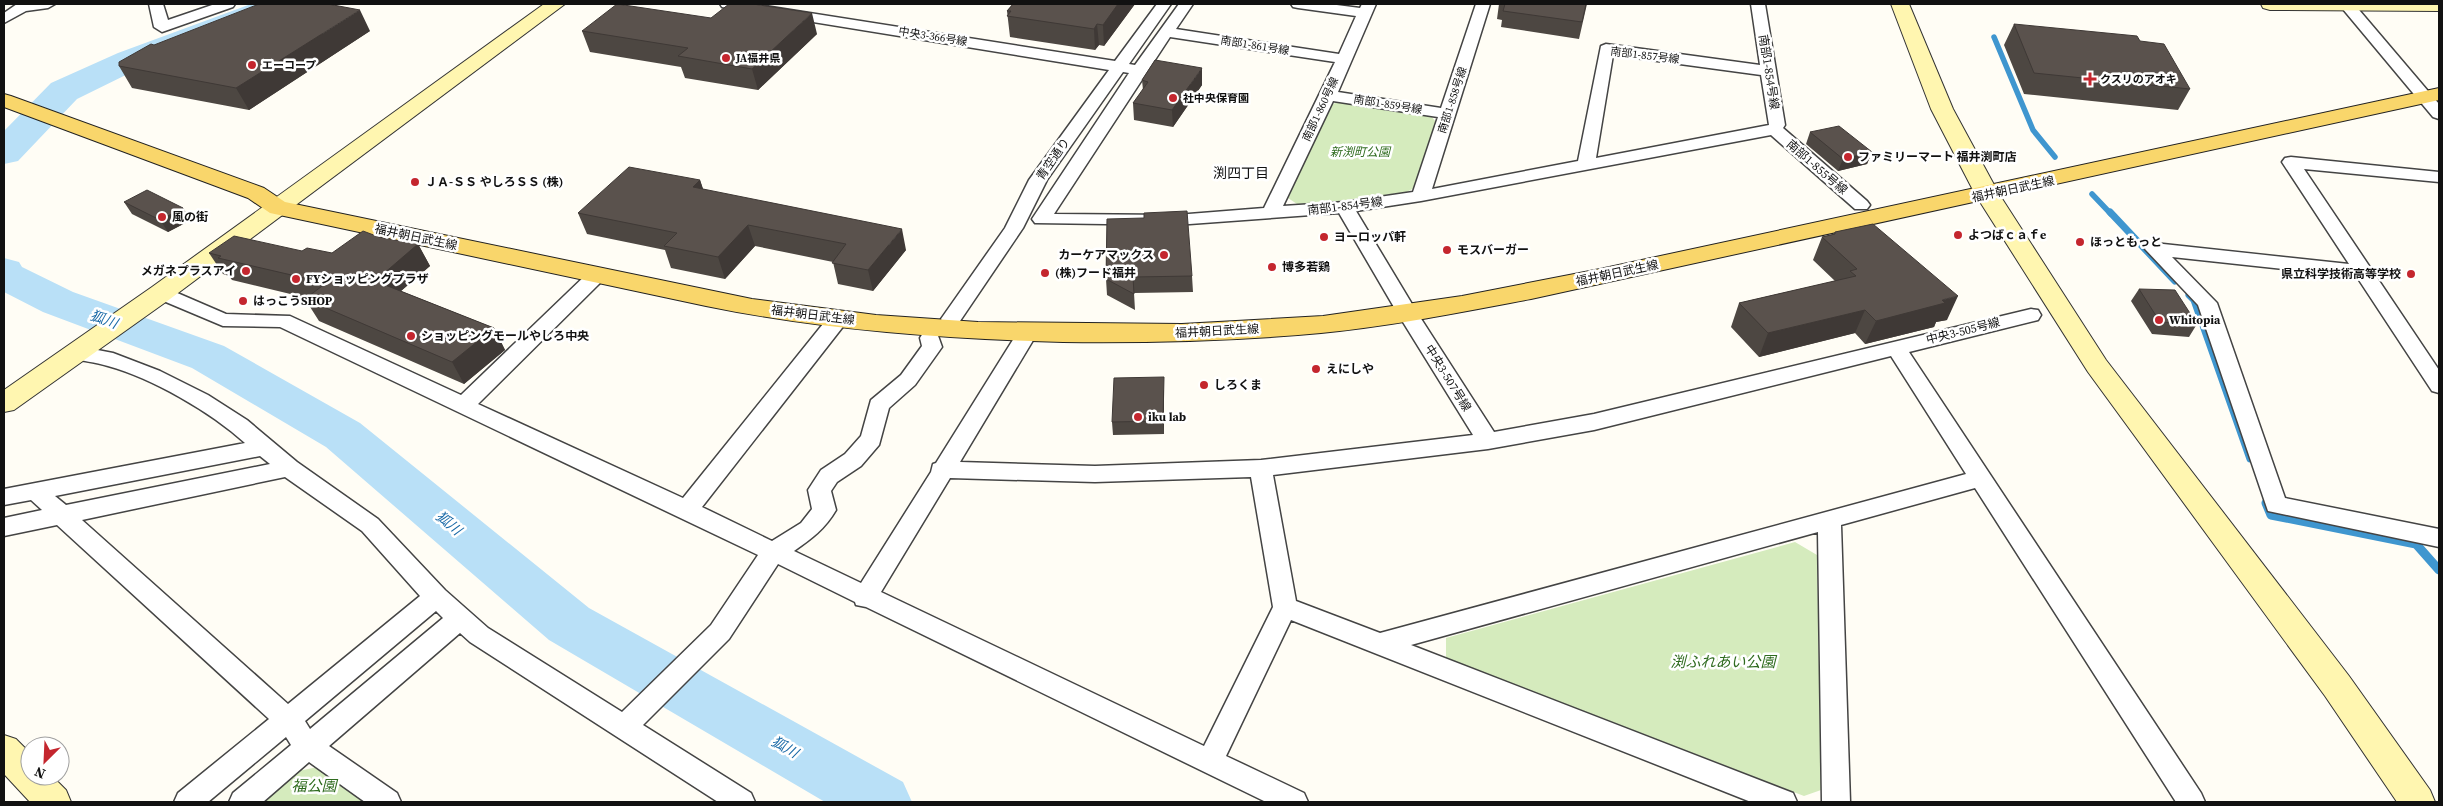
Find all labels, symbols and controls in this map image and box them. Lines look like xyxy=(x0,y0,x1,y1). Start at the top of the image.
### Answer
street label: 中央3-366号線 xyxy=(897,24,968,49)
street label: 南部1-861号線 xyxy=(1219,33,1290,58)
street label: 南部1-854号線 xyxy=(1755,33,1783,111)
street label: 南部1-857号線 xyxy=(1610,44,1680,67)
place label: JA福井県 xyxy=(735,51,780,66)
marker: JA福井県 xyxy=(720,52,732,64)
place label: エーコープ xyxy=(262,58,316,73)
marker: エーコープ xyxy=(246,59,258,71)
street label: 南部1-858号線 xyxy=(1435,65,1470,135)
place label: クスリのアオキ xyxy=(2100,72,2177,87)
marker: クスリのアオキ xyxy=(2084,73,2096,85)
street label: 南部1-860号線 xyxy=(1299,75,1342,144)
place label: 社中央保育園 xyxy=(1183,91,1249,106)
marker: 社中央保育園 xyxy=(1167,92,1179,104)
street label: 南部1-859号線 xyxy=(1352,92,1423,117)
street label: 青空通り xyxy=(1033,135,1073,183)
street label: 南部1-855号線 xyxy=(1783,136,1851,198)
park label: 新渕町公園 xyxy=(1330,144,1392,160)
place label: ファミリーマート 福井渕町店 xyxy=(1858,149,2017,165)
marker: ファミリーマート 福井渕町店 xyxy=(1842,151,1854,163)
district label: 渕四丁目 xyxy=(1213,163,1269,183)
street label: 福井朝日武生線 xyxy=(1970,172,2056,206)
place label: ＪＡ-ＳＳ やしろＳＳ (株) xyxy=(425,174,563,190)
marker: ＪＡ-ＳＳ やしろＳＳ (株) xyxy=(409,176,421,188)
street label: 南部1-854号線 xyxy=(1306,193,1384,219)
place label: 風の街 xyxy=(172,209,208,225)
marker: 風の街 xyxy=(156,211,168,223)
street label: 福井朝日武生線 xyxy=(373,220,459,254)
place label: よつばｃａｆe xyxy=(1968,227,2046,243)
place label: ヨーロッパ軒 xyxy=(1334,229,1406,245)
marker: よつばｃａｆe xyxy=(1952,229,1964,241)
marker: ヨーロッパ軒 xyxy=(1318,231,1330,243)
place label: ほっともっと xyxy=(2090,234,2162,250)
marker: ほっともっと xyxy=(2074,236,2086,248)
place label: モスバーガー xyxy=(1457,242,1529,258)
marker: モスバーガー xyxy=(1441,244,1453,256)
place label: カーケアマックス xyxy=(1058,247,1154,263)
marker: カーケアマックス xyxy=(1158,249,1170,261)
street label: 福井朝日武生線 xyxy=(1574,256,1660,290)
place label: 博多若鶏 xyxy=(1282,259,1330,275)
marker: 博多若鶏 xyxy=(1266,261,1278,273)
place label: メガネプラスアイ xyxy=(141,263,236,279)
marker: メガネプラスアイ xyxy=(240,265,252,277)
place label: (株)フード福井 xyxy=(1055,265,1136,281)
place label: 県立科学技術高等学校 xyxy=(2281,266,2401,282)
marker: (株)フード福井 xyxy=(1039,267,1051,279)
marker: 県立科学技術高等学校 xyxy=(2405,268,2417,280)
place label: FYショッピングプラザ xyxy=(306,271,428,287)
marker: FYショッピングプラザ xyxy=(290,273,302,285)
place label: はっこうSHOP xyxy=(253,293,333,309)
marker: はっこうSHOP xyxy=(237,295,249,307)
street label: 福井朝日武生線 xyxy=(770,302,856,328)
water label: 狐川 xyxy=(87,305,122,334)
place label: Whitopia xyxy=(2169,312,2221,328)
street label: 中央3-505号線 xyxy=(1924,314,2002,348)
marker: Whitopia xyxy=(2153,314,2165,326)
street label: 福井朝日武生線 xyxy=(1175,321,1259,341)
place label: ショッピングモールやしろ中央 xyxy=(421,328,589,344)
marker: ショッピングモールやしろ中央 xyxy=(405,330,417,342)
street label: 中央3-507号線 xyxy=(1421,342,1475,414)
place label: えにしや xyxy=(1326,361,1374,377)
marker: えにしや xyxy=(1310,363,1322,375)
place label: しろくま xyxy=(1214,377,1262,393)
marker: しろくま xyxy=(1198,379,1210,391)
place label: iku lab xyxy=(1148,409,1186,425)
marker: iku lab xyxy=(1132,411,1144,423)
water label: 狐川 xyxy=(432,506,468,541)
park label: 渕ふれあい公園 xyxy=(1670,651,1777,672)
water label: 狐川 xyxy=(768,731,804,764)
north arrow xyxy=(20,736,70,786)
text: N xyxy=(31,762,48,784)
park label: 福公園 xyxy=(291,775,338,796)

